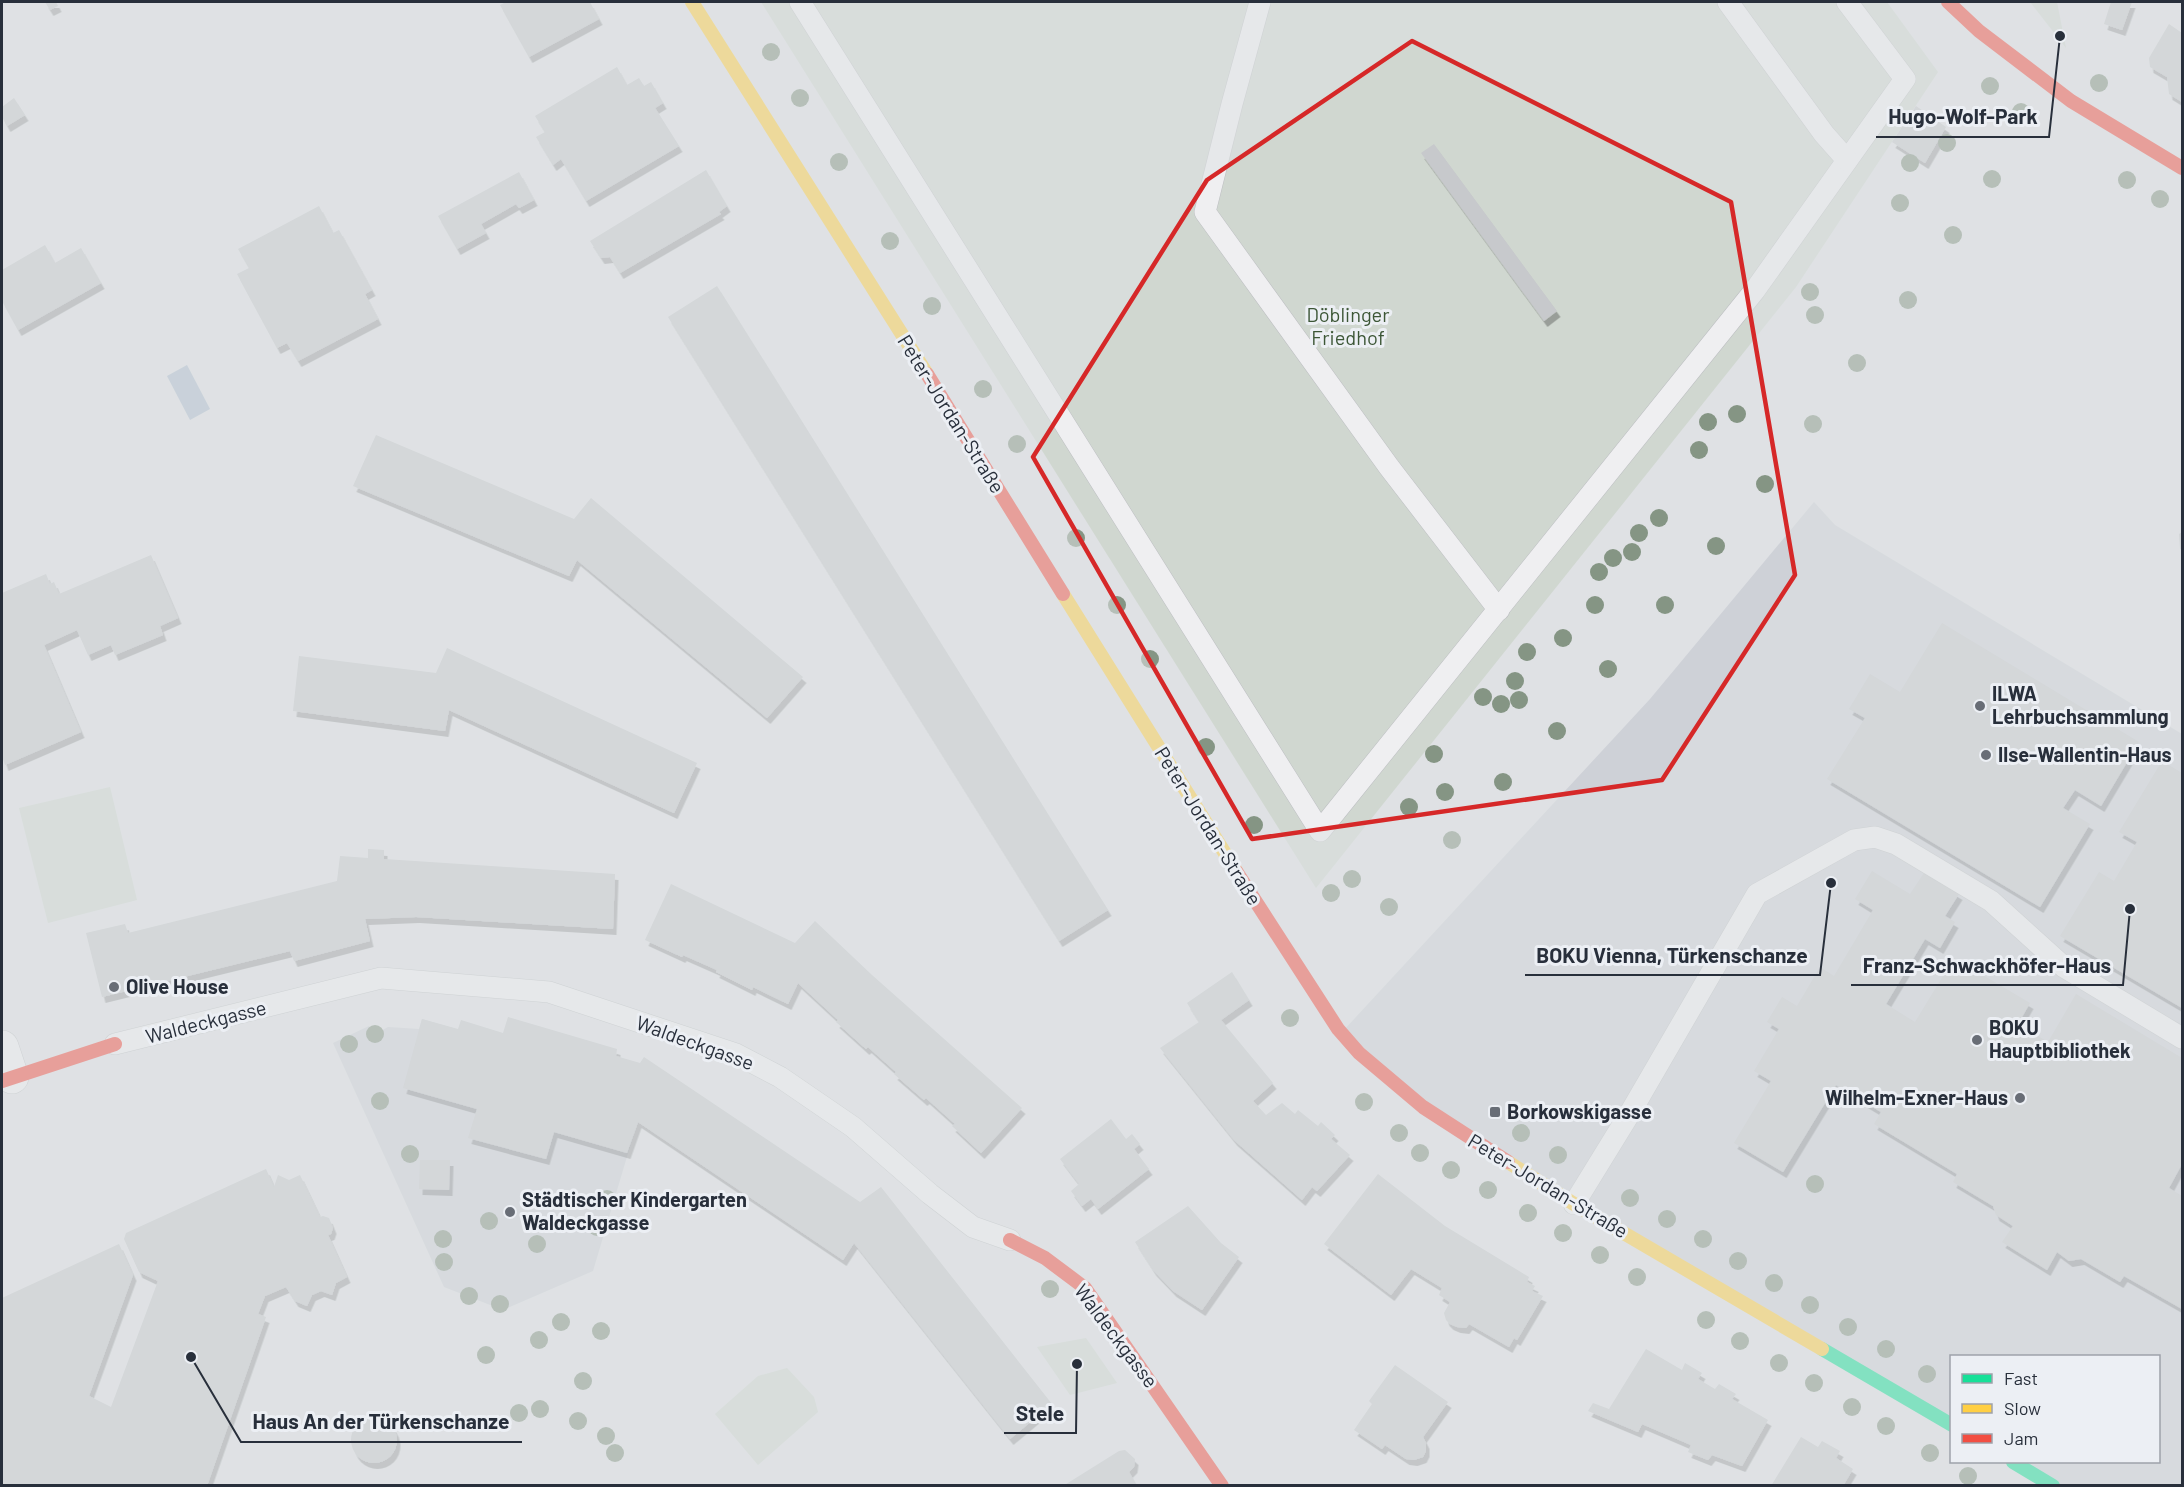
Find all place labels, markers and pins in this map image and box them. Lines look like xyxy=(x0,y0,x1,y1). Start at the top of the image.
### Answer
callout: Hugo-Wolf-Park xyxy=(1876,98,2049,137)
place label: ILWA Lehrbuchsammlung xyxy=(1992,681,2169,728)
marker: ILWA Lehrbuchsammlung xyxy=(1973,699,1987,713)
place label: Ilse-Wallentin-Haus xyxy=(1998,742,2172,766)
marker: Ilse-Wallentin-Haus xyxy=(1979,748,1993,762)
callout: BOKU Vienna, Türkenschanze xyxy=(1525,936,1820,975)
callout: Franz-Schwackhöfer-Haus xyxy=(1851,946,2123,985)
place label: Olive House xyxy=(126,974,229,998)
marker: Olive House xyxy=(107,980,121,994)
place label: BOKU Hauptbibliothek xyxy=(1989,1015,2131,1062)
marker: BOKU Hauptbibliothek xyxy=(1970,1033,1984,1047)
place label: Wilhelm-Exner-Haus xyxy=(1825,1085,2008,1109)
marker: Wilhelm-Exner-Haus xyxy=(2013,1091,2027,1105)
place label: Borkowskigasse xyxy=(1507,1099,1652,1123)
marker: Borkowskigasse xyxy=(1488,1105,1502,1119)
place label: Städtischer Kindergarten Waldeckgasse xyxy=(522,1187,747,1234)
marker: Städtischer Kindergarten Waldeckgasse xyxy=(503,1205,517,1219)
callout: Stele xyxy=(1004,1394,1076,1433)
callout: Haus An der Türkenschanze xyxy=(241,1403,522,1442)

